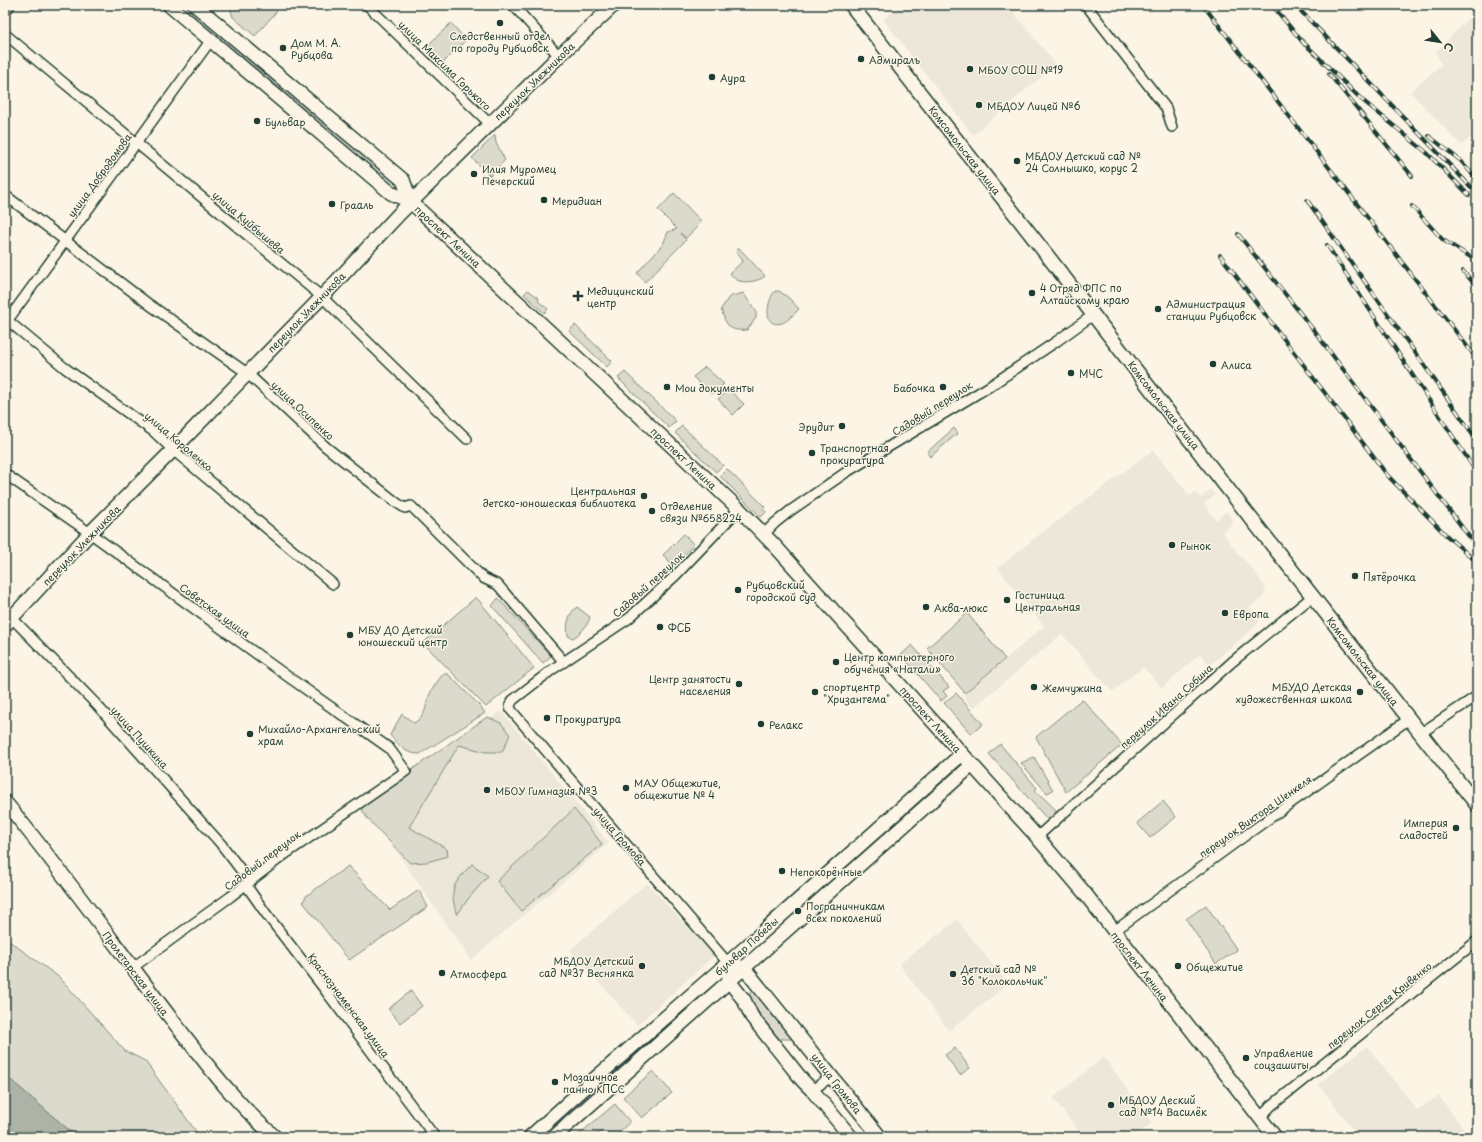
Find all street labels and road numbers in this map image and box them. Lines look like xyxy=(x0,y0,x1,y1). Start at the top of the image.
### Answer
street label: улица Максима Горького xyxy=(395,17,495,114)
street label: переулок Улежникова xyxy=(490,38,579,124)
street label: Комсомольская улица xyxy=(926,102,1005,198)
street label: улица Добродомова xyxy=(63,129,135,220)
street label: улица Куйбышева xyxy=(210,187,289,257)
street label: проспект Ленина xyxy=(412,201,485,271)
street label: переулок Улежникова xyxy=(264,268,350,356)
street label: Комсомольская улица xyxy=(1125,357,1204,453)
street label: улица Осипенко xyxy=(268,377,338,443)
street label: Садовый переулок xyxy=(889,377,976,440)
street label: улица Короленко xyxy=(142,408,217,474)
street label: проспект Ленина xyxy=(648,423,721,493)
street label: переулок Улежникова xyxy=(39,501,125,589)
street label: Садовый переулок xyxy=(609,548,688,621)
street label: Советская улица xyxy=(177,579,254,641)
street label: Комсомольская улица xyxy=(1324,613,1403,709)
street label: переулок Ивана Собина xyxy=(1116,660,1217,753)
street label: проспект Ленина xyxy=(897,682,966,756)
street label: улица Пушкина xyxy=(107,702,173,773)
street label: переулок Виктора Шенкеля xyxy=(1196,771,1315,861)
street label: улица Громова xyxy=(590,803,650,869)
street label: Садовый переулок xyxy=(221,826,304,894)
street label: бульвар Победы xyxy=(711,913,781,979)
street label: Пролетарская улица xyxy=(99,928,173,1019)
street label: проспект Ленина xyxy=(1108,928,1173,1005)
street label: Краснознаменская улица xyxy=(305,950,394,1061)
street label: переулок Сергея Кривенко xyxy=(1324,958,1435,1053)
street label: улица Громова xyxy=(808,1049,866,1117)

